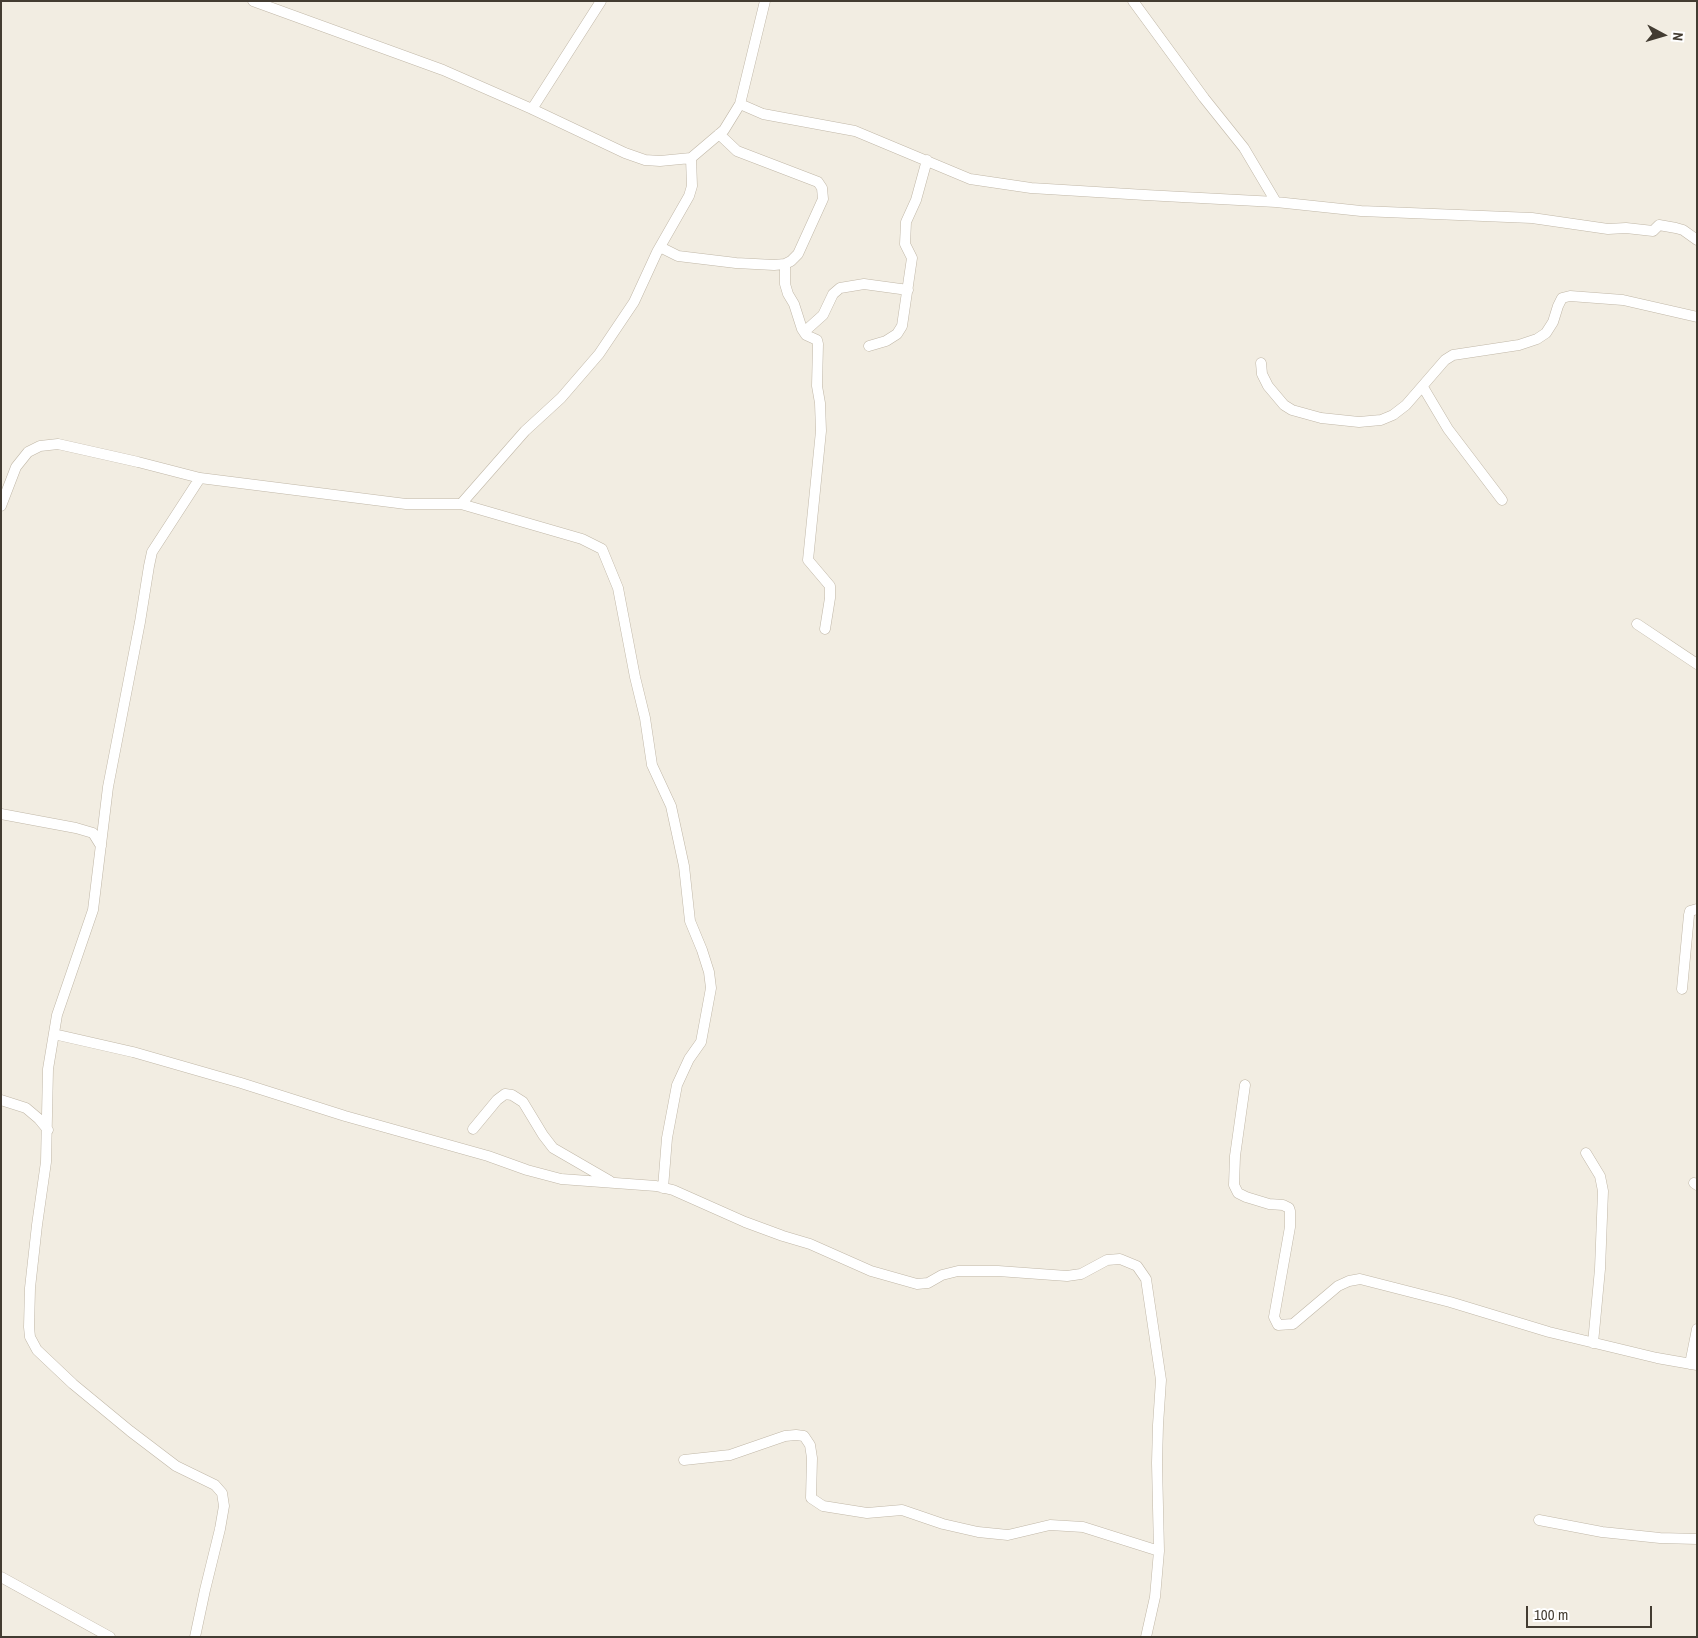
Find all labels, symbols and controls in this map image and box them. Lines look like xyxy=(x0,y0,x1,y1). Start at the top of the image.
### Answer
north arrow xyxy=(1638,10,1688,60)
text: N xyxy=(1669,31,1687,42)
scale bar xyxy=(1528,1596,1654,1628)
text: 100 m xyxy=(1534,1604,1568,1625)

